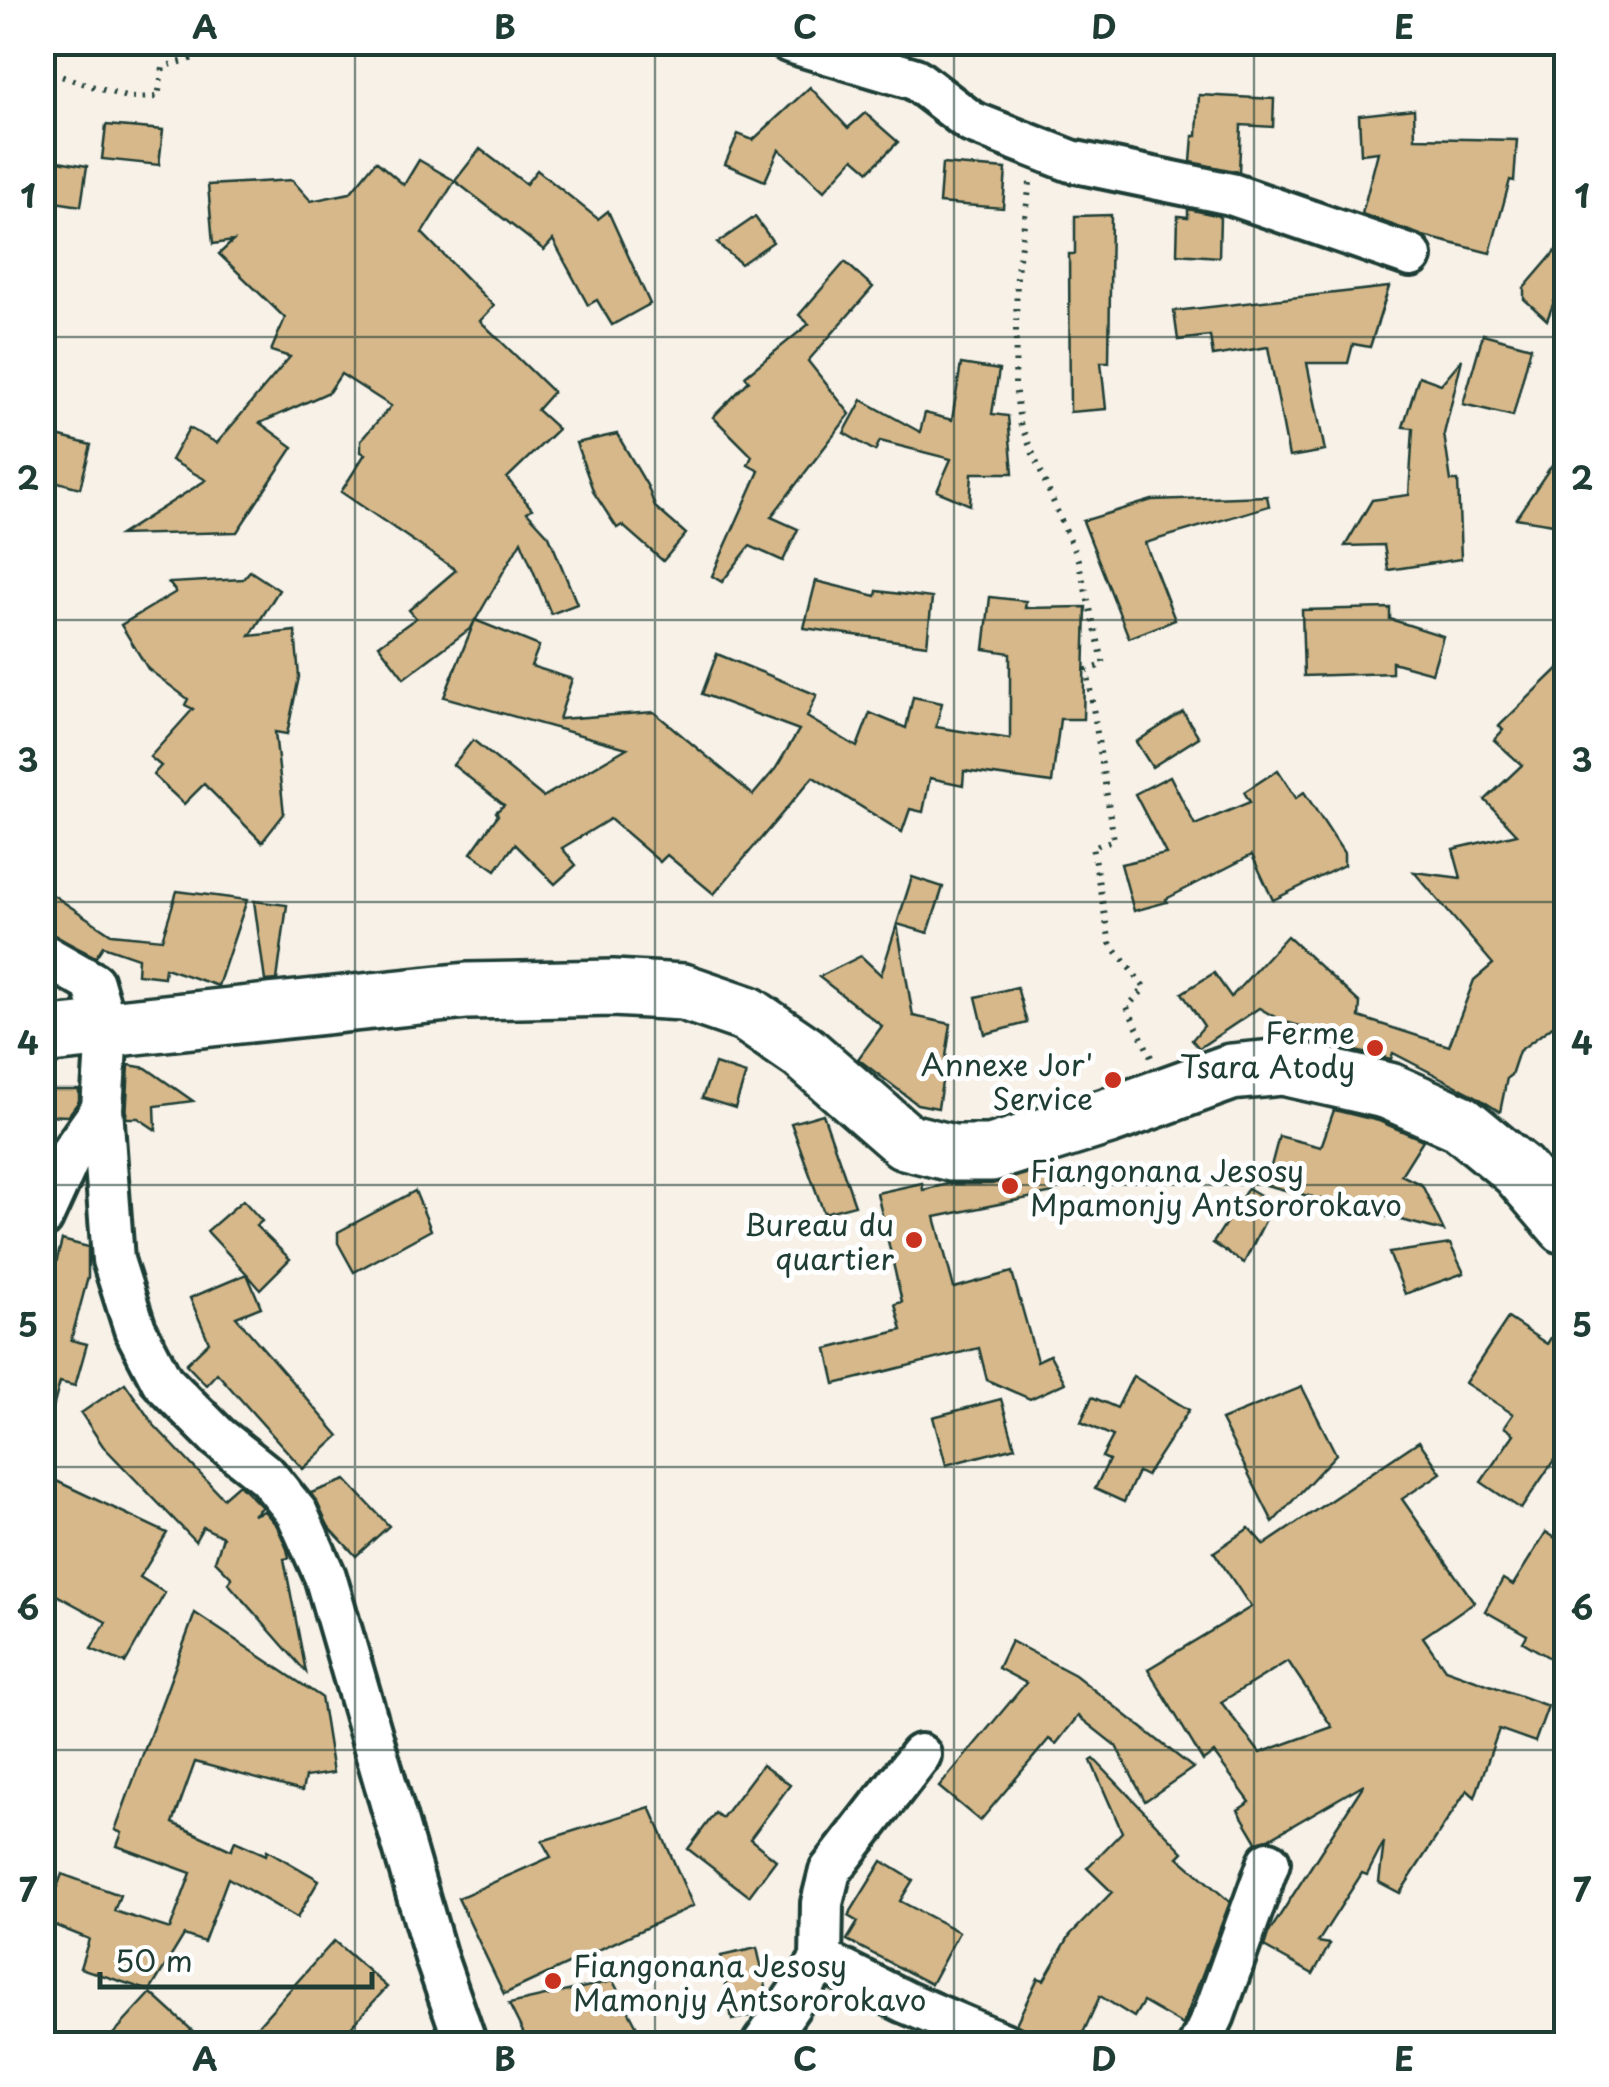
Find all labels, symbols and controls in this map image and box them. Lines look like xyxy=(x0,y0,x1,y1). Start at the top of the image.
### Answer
text: A xyxy=(192,2,218,50)
text: B xyxy=(494,2,516,50)
text: C xyxy=(793,2,817,50)
text: D xyxy=(1091,2,1117,50)
text: E xyxy=(1394,2,1414,50)
text: 1 xyxy=(20,171,36,219)
text: 1 xyxy=(1574,171,1590,219)
text: 2 xyxy=(17,453,39,501)
text: 2 xyxy=(1571,453,1593,501)
text: 3 xyxy=(18,735,38,783)
text: 3 xyxy=(1572,735,1592,783)
place label: Ferme Tsara Atody xyxy=(1180,1009,1355,1088)
text: 4 xyxy=(17,1018,39,1066)
text: 4 xyxy=(1571,1018,1593,1066)
marker: Ferme Tsara Atody xyxy=(1364,1037,1386,1059)
place label: Annexe Jor' Service xyxy=(921,1041,1093,1120)
marker: Annexe Jor' Service xyxy=(1102,1069,1124,1091)
place label: Fiangonana Jesosy Mpamonjy Antsororokavo xyxy=(1030,1147,1402,1226)
marker: Fiangonana Jesosy Mpamonjy Antsororokavo xyxy=(999,1175,1021,1197)
place label: Bureau du quartier xyxy=(744,1201,894,1280)
marker: Bureau du quartier xyxy=(903,1229,925,1251)
text: 5 xyxy=(18,1300,38,1348)
text: 5 xyxy=(1572,1300,1592,1348)
text: 6 xyxy=(17,1583,39,1631)
text: 6 xyxy=(1571,1583,1593,1631)
text: 7 xyxy=(19,1865,38,1913)
text: 7 xyxy=(1573,1865,1592,1913)
scale bar xyxy=(100,1927,372,1989)
text: 50 m xyxy=(115,1937,193,1982)
place label: Fiangonana Jesosy Mamonjy Antsororokavo xyxy=(573,1942,926,2021)
marker: Fiangonana Jesosy Mamonjy Antsororokavo xyxy=(542,1970,564,1992)
text: A xyxy=(192,2034,218,2082)
text: B xyxy=(494,2034,516,2082)
text: C xyxy=(793,2034,817,2082)
text: D xyxy=(1091,2034,1117,2082)
text: E xyxy=(1394,2034,1414,2082)

